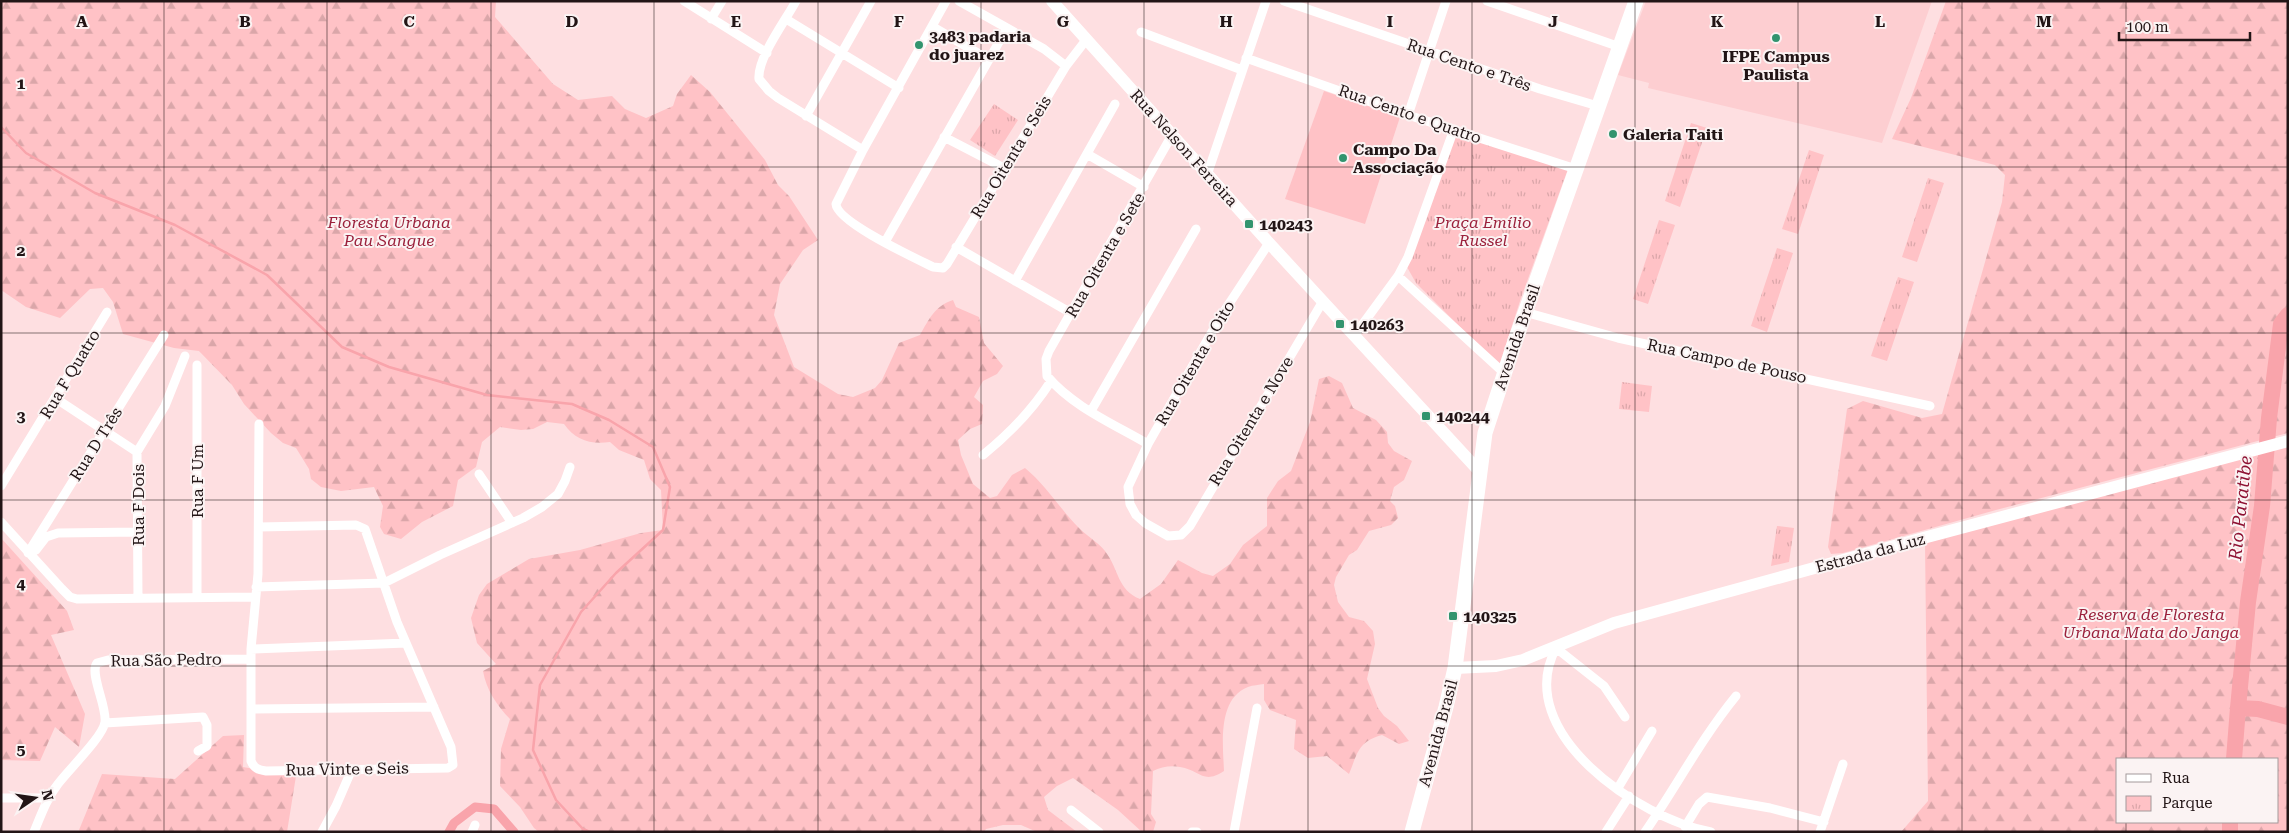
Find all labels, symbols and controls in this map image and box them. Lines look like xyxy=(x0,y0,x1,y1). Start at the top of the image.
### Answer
scale bar xyxy=(2119,10,2250,42)
text: A xyxy=(76,12,88,31)
text: B xyxy=(239,12,251,31)
text: C xyxy=(403,12,415,31)
text: D xyxy=(566,12,579,31)
text: E xyxy=(731,12,741,31)
text: F xyxy=(894,12,904,31)
text: G xyxy=(1057,12,1070,31)
text: H xyxy=(1219,12,1233,31)
text: I xyxy=(1387,12,1393,31)
text: J xyxy=(1548,12,1558,31)
text: K xyxy=(1711,12,1724,31)
text: L xyxy=(1875,12,1885,31)
text: M xyxy=(2036,12,2052,31)
text: 100 m xyxy=(2126,18,2169,36)
place label: 3483 padaria do juarez xyxy=(929,27,1032,64)
marker: IFPE Campus Paulista xyxy=(1770,32,1782,44)
street label: Rua Cento e Três xyxy=(1404,35,1534,95)
marker: 3483 padaria do juarez xyxy=(913,39,925,51)
place label: IFPE Campus Paulista xyxy=(1722,47,1830,84)
text: 1 xyxy=(17,74,26,93)
street label: Rua Cento e Quatro xyxy=(1336,81,1484,147)
street label: Rua Nelson Ferreira xyxy=(1126,86,1242,211)
street label: Rua Oitenta e Seis xyxy=(967,92,1055,222)
place label: Galeria Taiti xyxy=(1623,125,1724,144)
marker: Galeria Taiti xyxy=(1607,128,1619,140)
place label: Campo Da Associação xyxy=(1353,140,1444,177)
marker: Campo Da Associação xyxy=(1337,152,1349,164)
street label: Rua Oitenta e Sete xyxy=(1061,189,1149,321)
park label: Floresta Urbana Pau Sangue xyxy=(326,213,451,250)
park label: Praça Emílio Russel xyxy=(1434,213,1531,250)
place label: 140243 xyxy=(1259,215,1313,234)
marker: 140243 xyxy=(1243,218,1255,230)
text: 2 xyxy=(17,241,26,260)
street label: Avenida Brasil xyxy=(1490,282,1544,392)
street label: Rua Oitenta e Oito xyxy=(1151,297,1239,429)
place label: 140263 xyxy=(1350,315,1404,334)
marker: 140263 xyxy=(1334,318,1346,330)
street label: Rua F Quatro xyxy=(36,326,104,422)
street label: Rua Campo de Pouso xyxy=(1645,335,1809,387)
street label: Rua Oitenta e Nove xyxy=(1205,353,1297,489)
street label: Rua D Três xyxy=(66,403,126,484)
text: 3 xyxy=(17,407,26,426)
place label: 140244 xyxy=(1436,407,1490,426)
marker: 140244 xyxy=(1420,410,1432,422)
street label: Rua F Um xyxy=(188,443,207,518)
water label: Rio Paratibe xyxy=(2224,455,2256,562)
street label: Rua F Dois xyxy=(129,464,148,546)
street label: Estrada da Luz xyxy=(1813,529,1927,577)
text: 4 xyxy=(17,574,26,593)
park label: Reserva de Floresta Urbana Mata do Janga xyxy=(2063,605,2240,642)
place label: 140325 xyxy=(1463,607,1517,626)
marker: 140325 xyxy=(1447,610,1459,622)
street label: Rua São Pedro xyxy=(110,650,222,670)
street label: Avenida Brasil xyxy=(1415,677,1461,789)
text: 5 xyxy=(17,740,26,759)
street label: Rua Vinte e Seis xyxy=(285,758,409,780)
legend xyxy=(2116,758,2279,823)
text: Rua xyxy=(2162,769,2190,787)
north arrow xyxy=(10,773,60,823)
text: N xyxy=(39,788,57,802)
text: Parque xyxy=(2162,794,2213,812)

